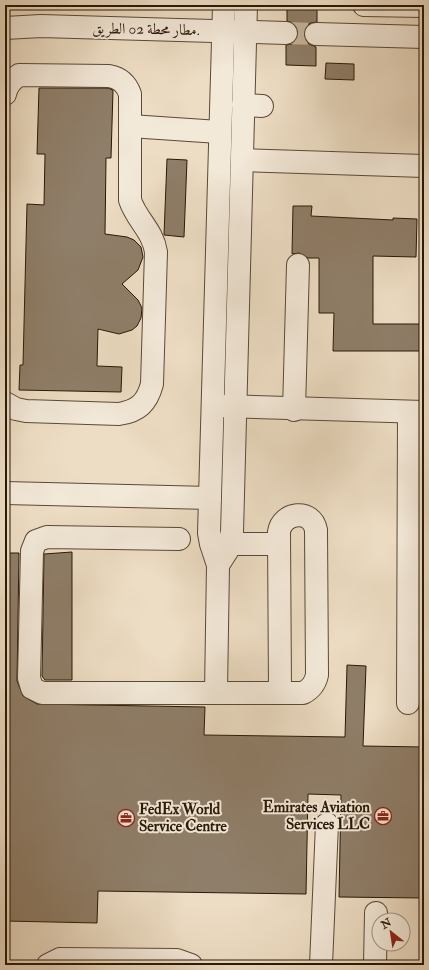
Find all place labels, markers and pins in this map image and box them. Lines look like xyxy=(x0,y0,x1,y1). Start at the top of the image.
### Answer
place label: Emirates Aviation Services LLC xyxy=(263,798,370,834)
place label: FedEx World Service Centre xyxy=(139,800,228,836)
office icon: Emirates Aviation Services LLC xyxy=(373,806,393,826)
office icon: FedEx World Service Centre xyxy=(116,808,136,828)

